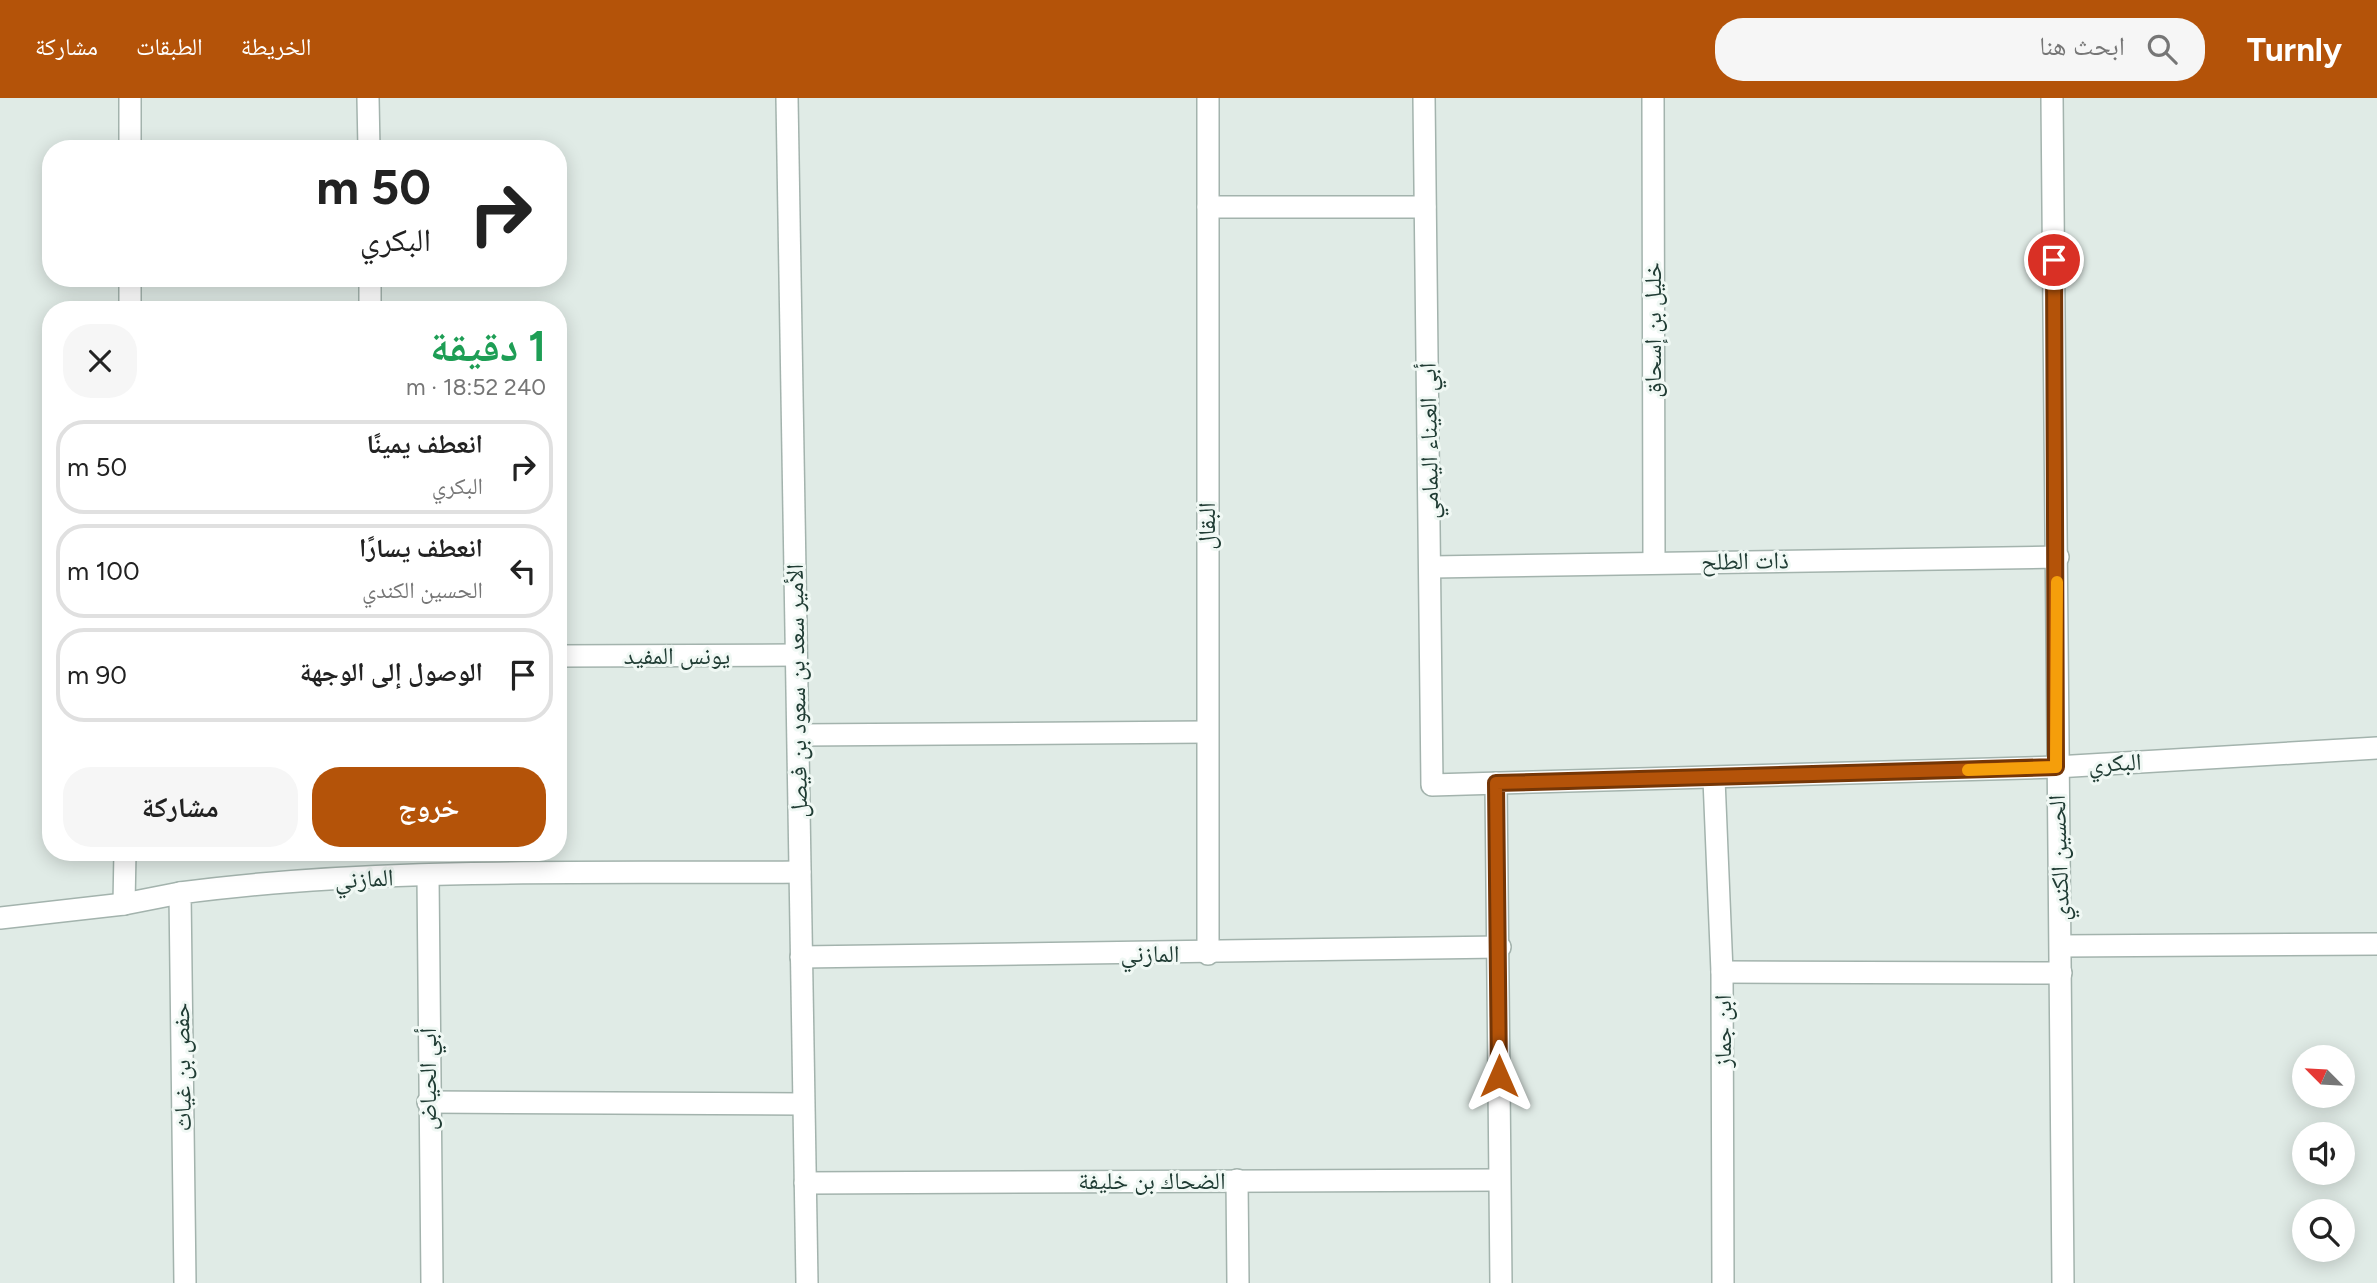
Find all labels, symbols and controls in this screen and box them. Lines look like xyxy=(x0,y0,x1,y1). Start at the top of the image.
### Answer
search box xyxy=(1715,18,2205,81)
text: ابحث هنا xyxy=(2039,30,2125,62)
icon: search xyxy=(2143,30,2181,68)
text: Turnly xyxy=(2247,30,2342,69)
text: مشاركة xyxy=(35,32,98,61)
text: الطبقات xyxy=(136,32,203,61)
text: الخريطة xyxy=(241,32,311,61)
text: 50 m xyxy=(316,157,431,216)
icon: right xyxy=(455,168,546,259)
text: البكري xyxy=(360,221,431,259)
pin xyxy=(2024,230,2084,290)
icon: arrive xyxy=(2035,241,2073,279)
street label: خليل بن إسحاق xyxy=(1638,262,1668,398)
text: 1 دقيقة xyxy=(430,321,546,372)
button: close xyxy=(63,324,137,398)
street label: أبي العيناء اليمامي xyxy=(1413,362,1449,519)
text: 240 m · 18:52 xyxy=(406,373,546,401)
text: انعطف يمينًا xyxy=(367,428,483,460)
icon: right xyxy=(504,448,542,486)
text: 50 m xyxy=(67,451,127,483)
text: البكري xyxy=(432,472,483,500)
street label: البقال xyxy=(1192,502,1221,550)
text: انعطف يسارًا xyxy=(359,532,483,564)
street label: ذات الطلح xyxy=(1701,545,1789,577)
icon: left xyxy=(504,552,542,590)
text: 100 m xyxy=(67,555,140,587)
street label: الأمير سعد بن سعود بن فيصل xyxy=(780,564,813,818)
text: الحسين الكندي xyxy=(362,576,483,604)
street label: يونس المفيد xyxy=(624,641,730,670)
text: الوصول إلى الوجهة xyxy=(300,656,483,688)
icon: arrive xyxy=(504,656,542,694)
text: 90 m xyxy=(67,659,127,691)
street label: البكري xyxy=(2088,747,2143,783)
button: مشاركة xyxy=(63,767,298,847)
button: خروج xyxy=(312,767,546,847)
street label: الحسين الكندي xyxy=(2042,794,2080,922)
street label: المازني xyxy=(334,862,395,900)
street label: المازني xyxy=(1120,939,1180,973)
street label: ابن جماز xyxy=(1708,995,1737,1068)
street label: حفص بن غياث xyxy=(166,1002,197,1132)
street label: أبي الحياض xyxy=(413,1028,447,1130)
position arrow xyxy=(1462,1039,1536,1113)
north arrow xyxy=(2292,1045,2356,1108)
map controls xyxy=(2292,1045,2355,1262)
button: sound xyxy=(2292,1122,2355,1185)
street label: الضحاك بن خليفة xyxy=(1078,1166,1226,1195)
button: search xyxy=(2292,1199,2355,1262)

